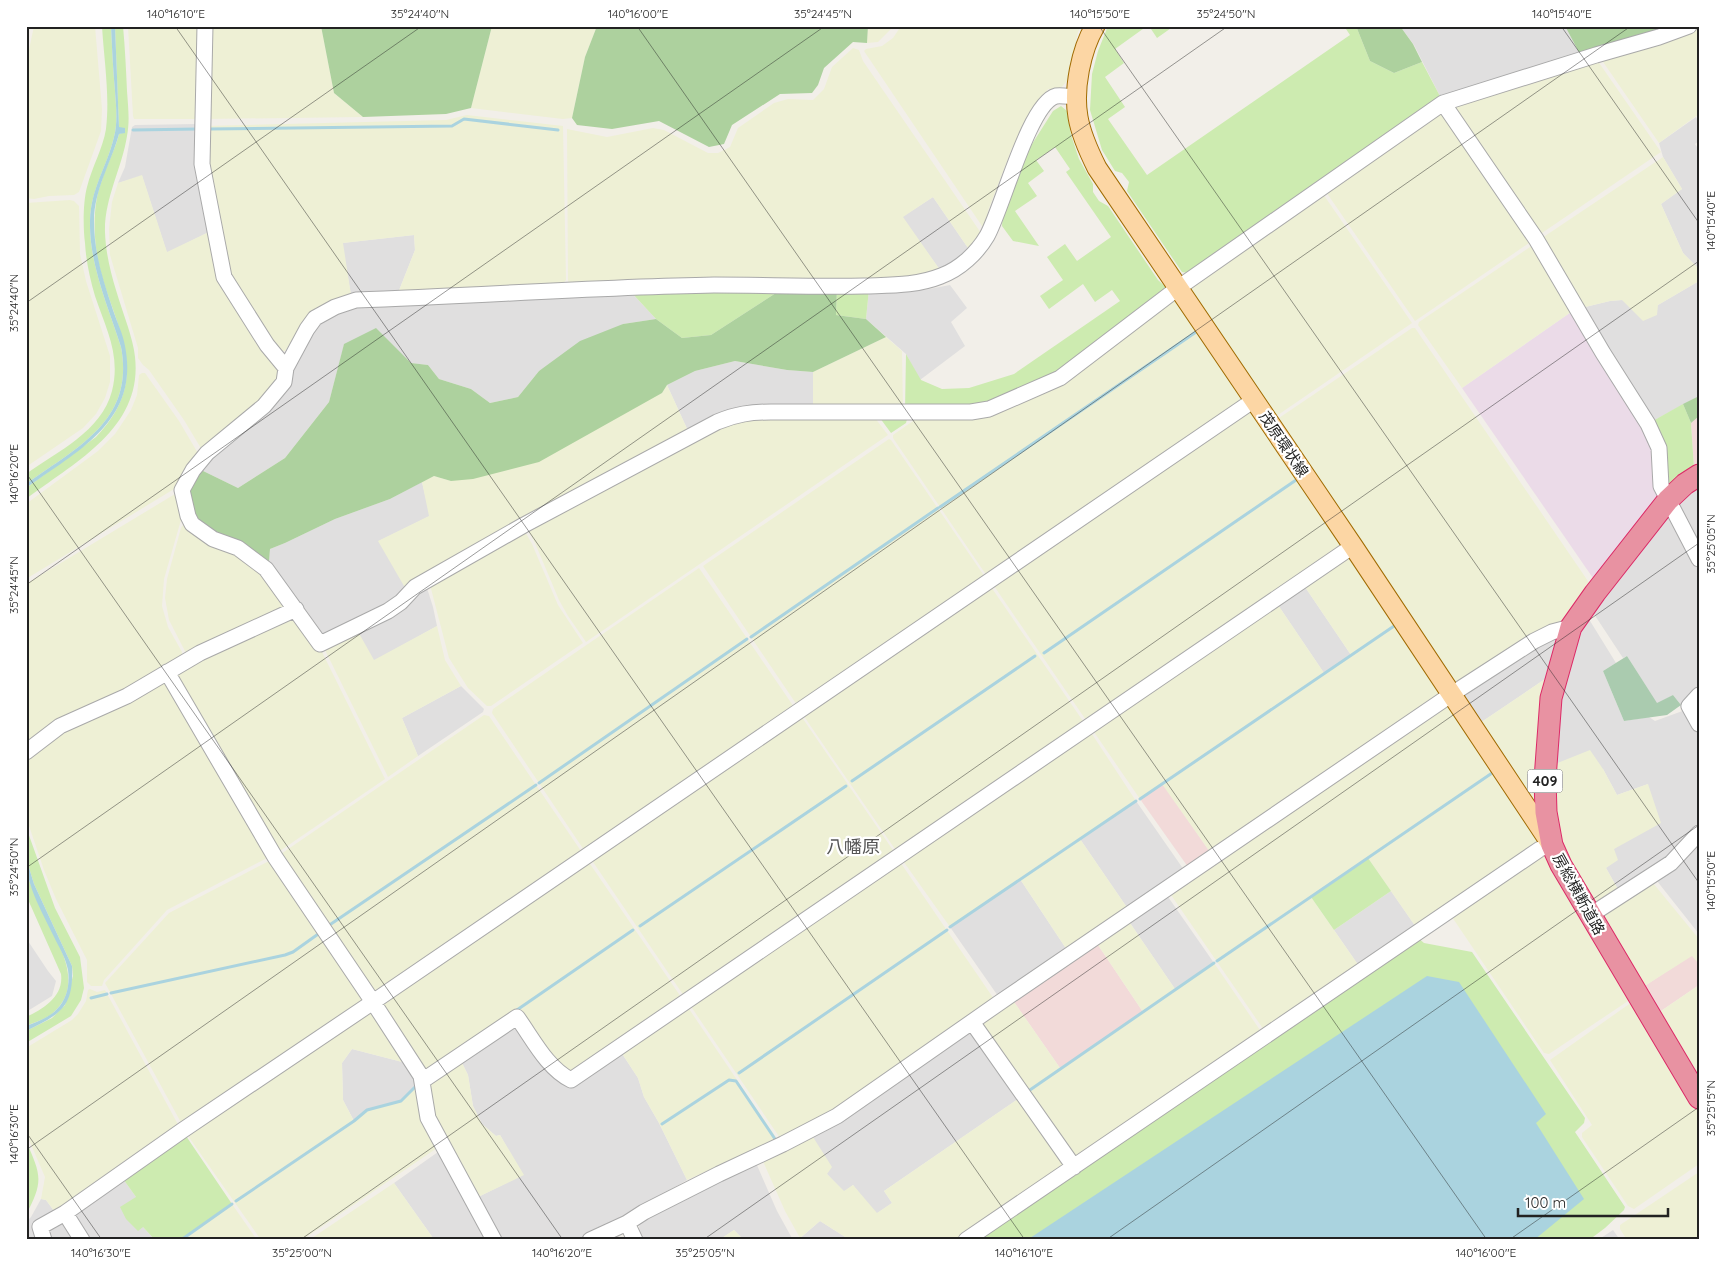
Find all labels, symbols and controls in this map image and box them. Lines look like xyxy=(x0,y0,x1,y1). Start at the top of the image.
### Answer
text: 140°16'10"E xyxy=(147,6,205,21)
text: 35°24'40"N xyxy=(391,6,449,21)
text: 140°16'00"E xyxy=(608,6,668,21)
text: 35°24'45"N xyxy=(794,6,852,21)
text: 140°15'50"E xyxy=(1070,6,1130,21)
text: 35°24'50"N xyxy=(1197,6,1255,21)
text: 140°15'40"E xyxy=(1532,6,1592,21)
text: 140°15'40"E xyxy=(1703,191,1718,251)
text: 35°24'40"N xyxy=(6,274,21,332)
street label: 茂原環状線 xyxy=(1255,408,1313,480)
text: 140°16'20"E xyxy=(6,444,21,504)
text: 35°25'05"N xyxy=(1703,514,1718,574)
text: 35°24'45"N xyxy=(6,556,21,614)
road number: 409 xyxy=(1528,769,1562,792)
district label: 八幡原 xyxy=(826,835,880,858)
text: 35°24'50"N xyxy=(6,838,21,896)
street label: 房総横断道路 xyxy=(1549,850,1609,938)
text: 140°15'50"E xyxy=(1703,851,1718,911)
text: 35°25'15"N xyxy=(1703,1080,1718,1136)
text: 140°16'30"E xyxy=(6,1104,21,1164)
scale bar xyxy=(1518,1186,1668,1218)
text: 100 m xyxy=(1525,1193,1566,1212)
text: 140°16'30"E xyxy=(71,1245,131,1260)
text: 35°25'00"N xyxy=(272,1245,332,1260)
text: 140°16'20"E xyxy=(532,1245,592,1260)
text: 35°25'05"N xyxy=(675,1245,735,1260)
text: 140°16'10"E xyxy=(995,1245,1053,1260)
text: 140°16'00"E xyxy=(1456,1245,1516,1260)

